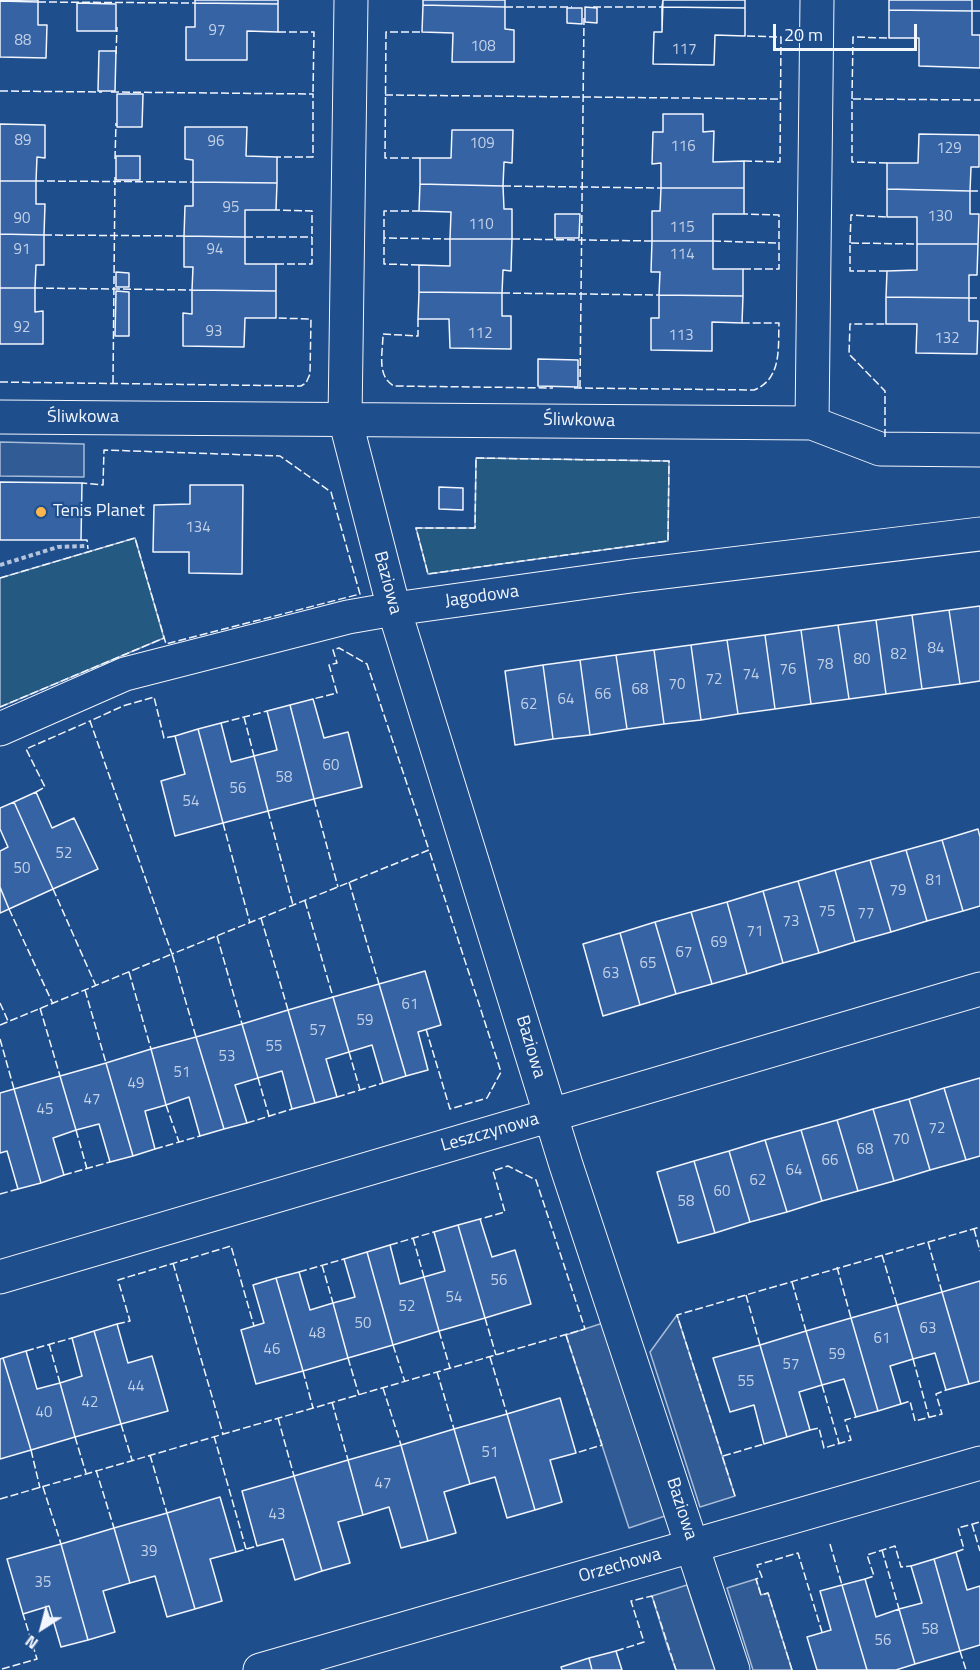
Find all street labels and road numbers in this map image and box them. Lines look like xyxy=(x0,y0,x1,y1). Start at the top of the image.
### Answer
street label: Śliwkowa xyxy=(47,407,119,429)
street label: Śliwkowa xyxy=(543,410,615,432)
street label: Baziowa xyxy=(368,549,406,617)
street label: Jagodowa xyxy=(444,581,520,613)
street label: Baziowa xyxy=(510,1013,550,1081)
street label: Leszczynowa xyxy=(439,1109,541,1157)
street label: Baziowa xyxy=(661,1475,701,1543)
street label: Orzechowa xyxy=(576,1544,664,1588)

